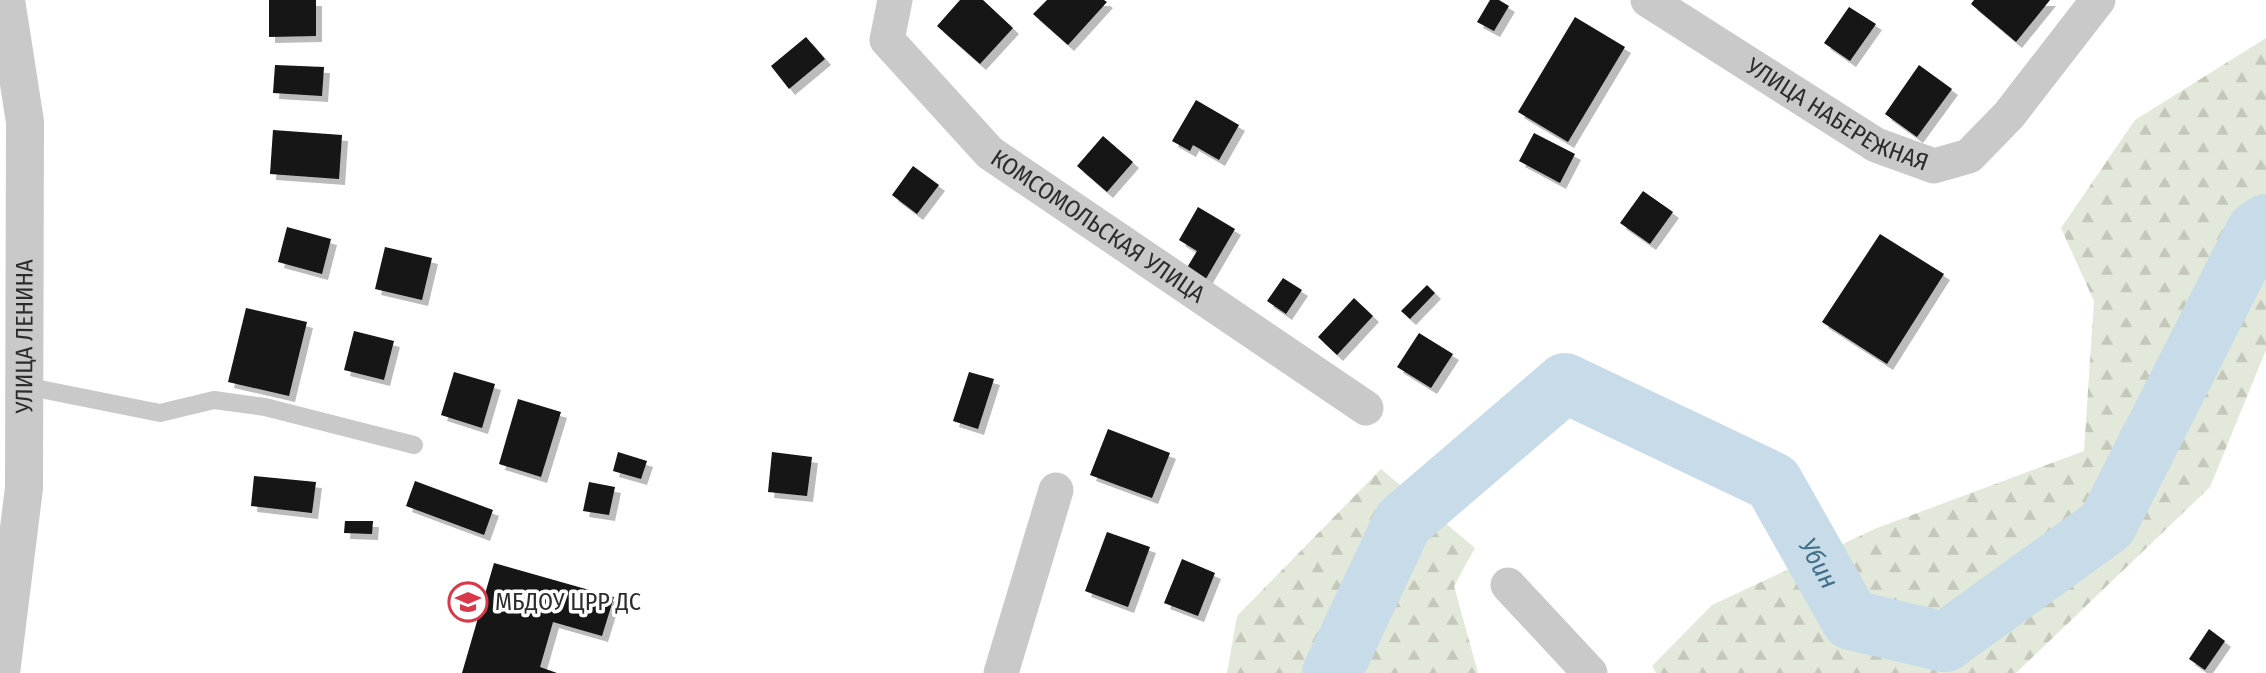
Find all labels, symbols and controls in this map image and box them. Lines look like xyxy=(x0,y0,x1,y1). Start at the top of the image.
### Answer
street label: УЛИЦА НАБЕРЕЖНАЯ xyxy=(1740,52,1932,177)
street label: КОМСОМОЛЬСКАЯ УЛИЦА xyxy=(986,144,1210,309)
street label: УЛИЦА ЛЕНИНА xyxy=(10,259,39,415)
water label: Убин xyxy=(1792,533,1845,594)
school or university icon: МБДОУ ЦРР ДС xyxy=(447,581,489,623)
place label: МБДОУ ЦРР ДС xyxy=(495,588,641,616)

